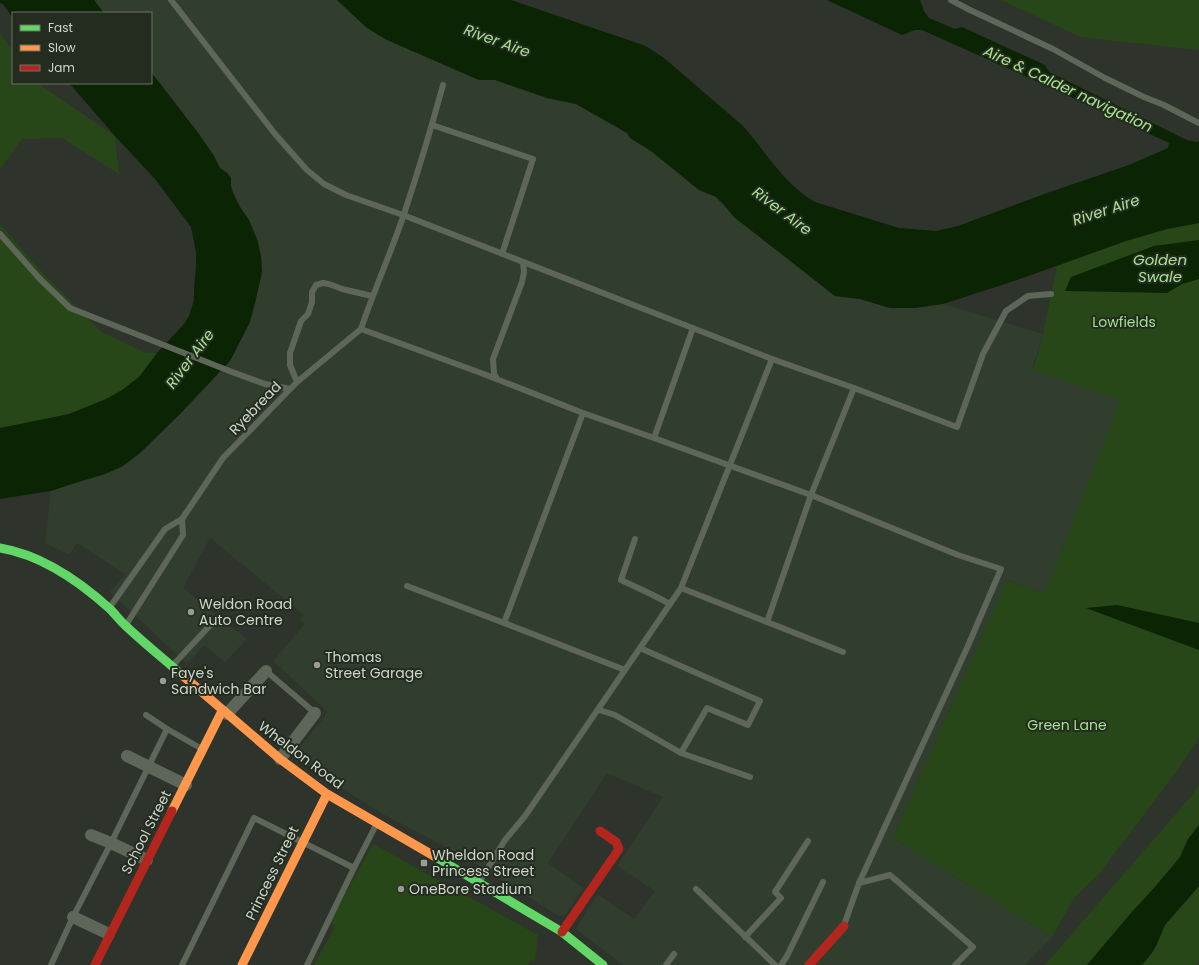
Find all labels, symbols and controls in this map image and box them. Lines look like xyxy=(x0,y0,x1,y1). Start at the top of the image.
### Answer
legend xyxy=(12,12,152,84)
text: Fast xyxy=(48,19,73,36)
water label: River Aire xyxy=(461,19,533,62)
text: Slow xyxy=(48,39,76,56)
water label: Aire & Calder navigation xyxy=(979,40,1156,137)
text: Jam xyxy=(48,59,75,76)
water label: River Aire xyxy=(748,181,816,240)
water label: River Aire xyxy=(1070,189,1142,230)
water label: Golden Swale xyxy=(1133,249,1187,287)
park label: Lowfields xyxy=(1092,312,1156,332)
water label: River Aire xyxy=(160,325,219,393)
street label: Ryebread xyxy=(224,377,286,439)
place label: Weldon Road Auto Centre xyxy=(199,594,292,630)
marker: Weldon Road Auto Centre xyxy=(186,607,196,617)
place label: Thomas Street Garage xyxy=(325,647,423,683)
marker: Thomas Street Garage xyxy=(312,660,322,670)
place label: Faye's Sandwich Bar xyxy=(171,663,267,699)
marker: Faye's Sandwich Bar xyxy=(158,676,168,686)
park label: Green Lane xyxy=(1027,715,1107,735)
street label: Wheldon Road xyxy=(254,716,348,794)
street label: School Street xyxy=(116,787,176,877)
street label: Princess Street xyxy=(241,823,303,923)
place label: Wheldon Road Princess Street xyxy=(432,845,534,881)
marker: Wheldon Road Princess Street xyxy=(419,858,429,868)
place label: OneBore Stadium xyxy=(409,879,532,899)
marker: OneBore Stadium xyxy=(396,884,406,894)

